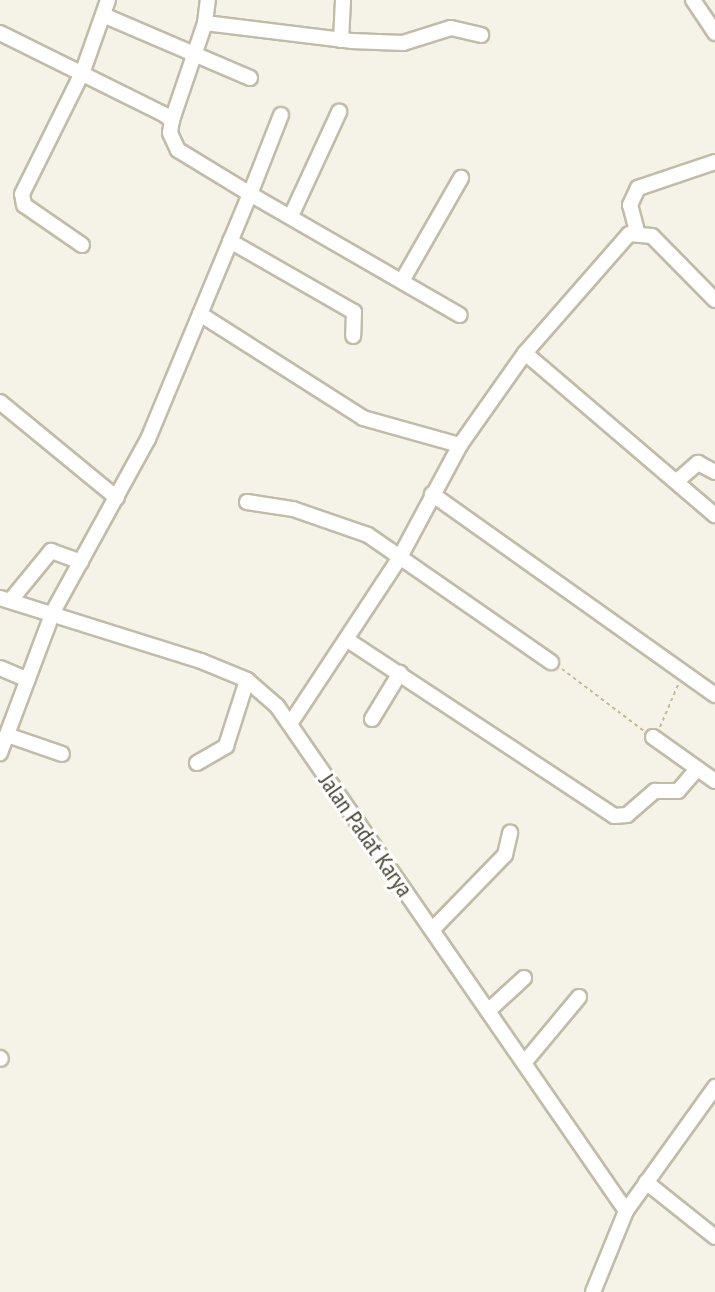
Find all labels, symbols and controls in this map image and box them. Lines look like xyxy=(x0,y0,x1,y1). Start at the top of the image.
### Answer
street label: Jalan Padat Karya xyxy=(313,768,419,902)

